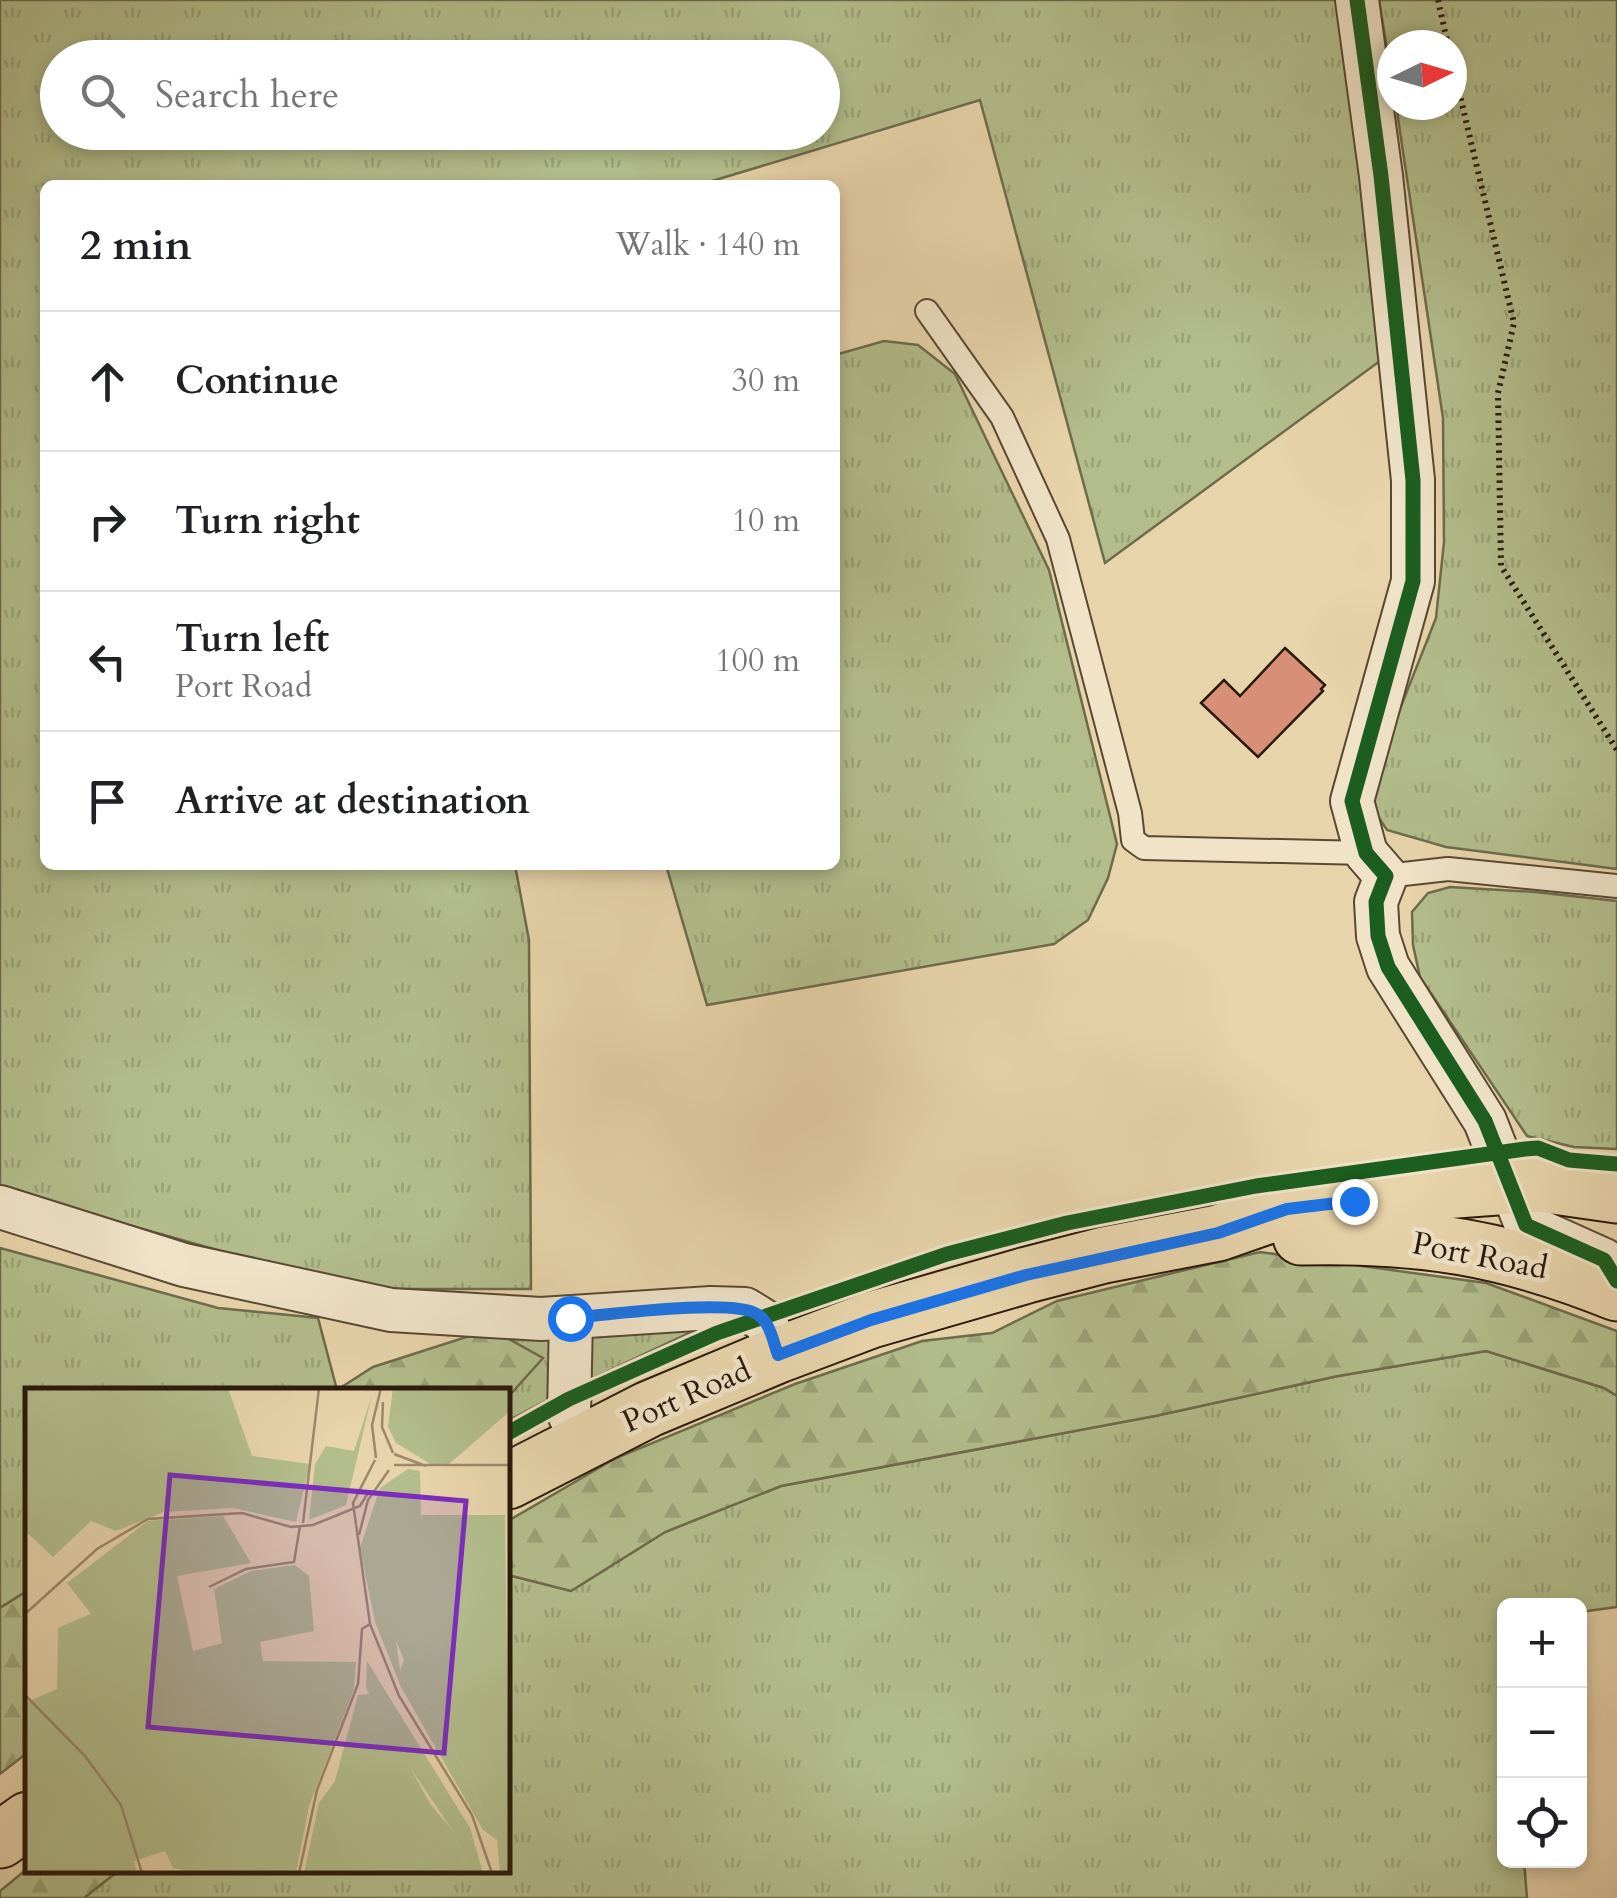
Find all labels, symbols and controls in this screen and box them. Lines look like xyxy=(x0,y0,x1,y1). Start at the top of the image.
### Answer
north arrow xyxy=(1377,30,1467,120)
search box xyxy=(40,40,840,150)
icon: search xyxy=(75,68,130,123)
text: Search here xyxy=(155,69,339,121)
text: 2 min xyxy=(80,217,192,274)
text: Walk · 140 m xyxy=(615,223,800,267)
icon: ahead xyxy=(80,354,135,409)
text: Continue xyxy=(175,355,339,407)
text: 30 m xyxy=(732,359,800,403)
icon: right xyxy=(80,494,135,549)
text: Turn right xyxy=(175,495,360,547)
text: 10 m xyxy=(732,499,800,543)
text: Turn left xyxy=(175,613,329,665)
icon: left xyxy=(80,634,135,689)
text: 100 m xyxy=(715,639,800,683)
text: Port Road xyxy=(175,665,312,709)
icon: arrive xyxy=(80,774,135,829)
text: Arrive at destination xyxy=(175,775,530,827)
route end xyxy=(1332,1179,1378,1225)
street label: Port Road xyxy=(1408,1221,1551,1291)
route start xyxy=(548,1296,594,1342)
street label: Port Road xyxy=(615,1348,758,1444)
inset map xyxy=(25,1388,510,1873)
map controls xyxy=(1497,1598,1587,1868)
button: + xyxy=(1497,1598,1587,1688)
button: − xyxy=(1497,1688,1587,1778)
button: locate xyxy=(1497,1778,1587,1868)

